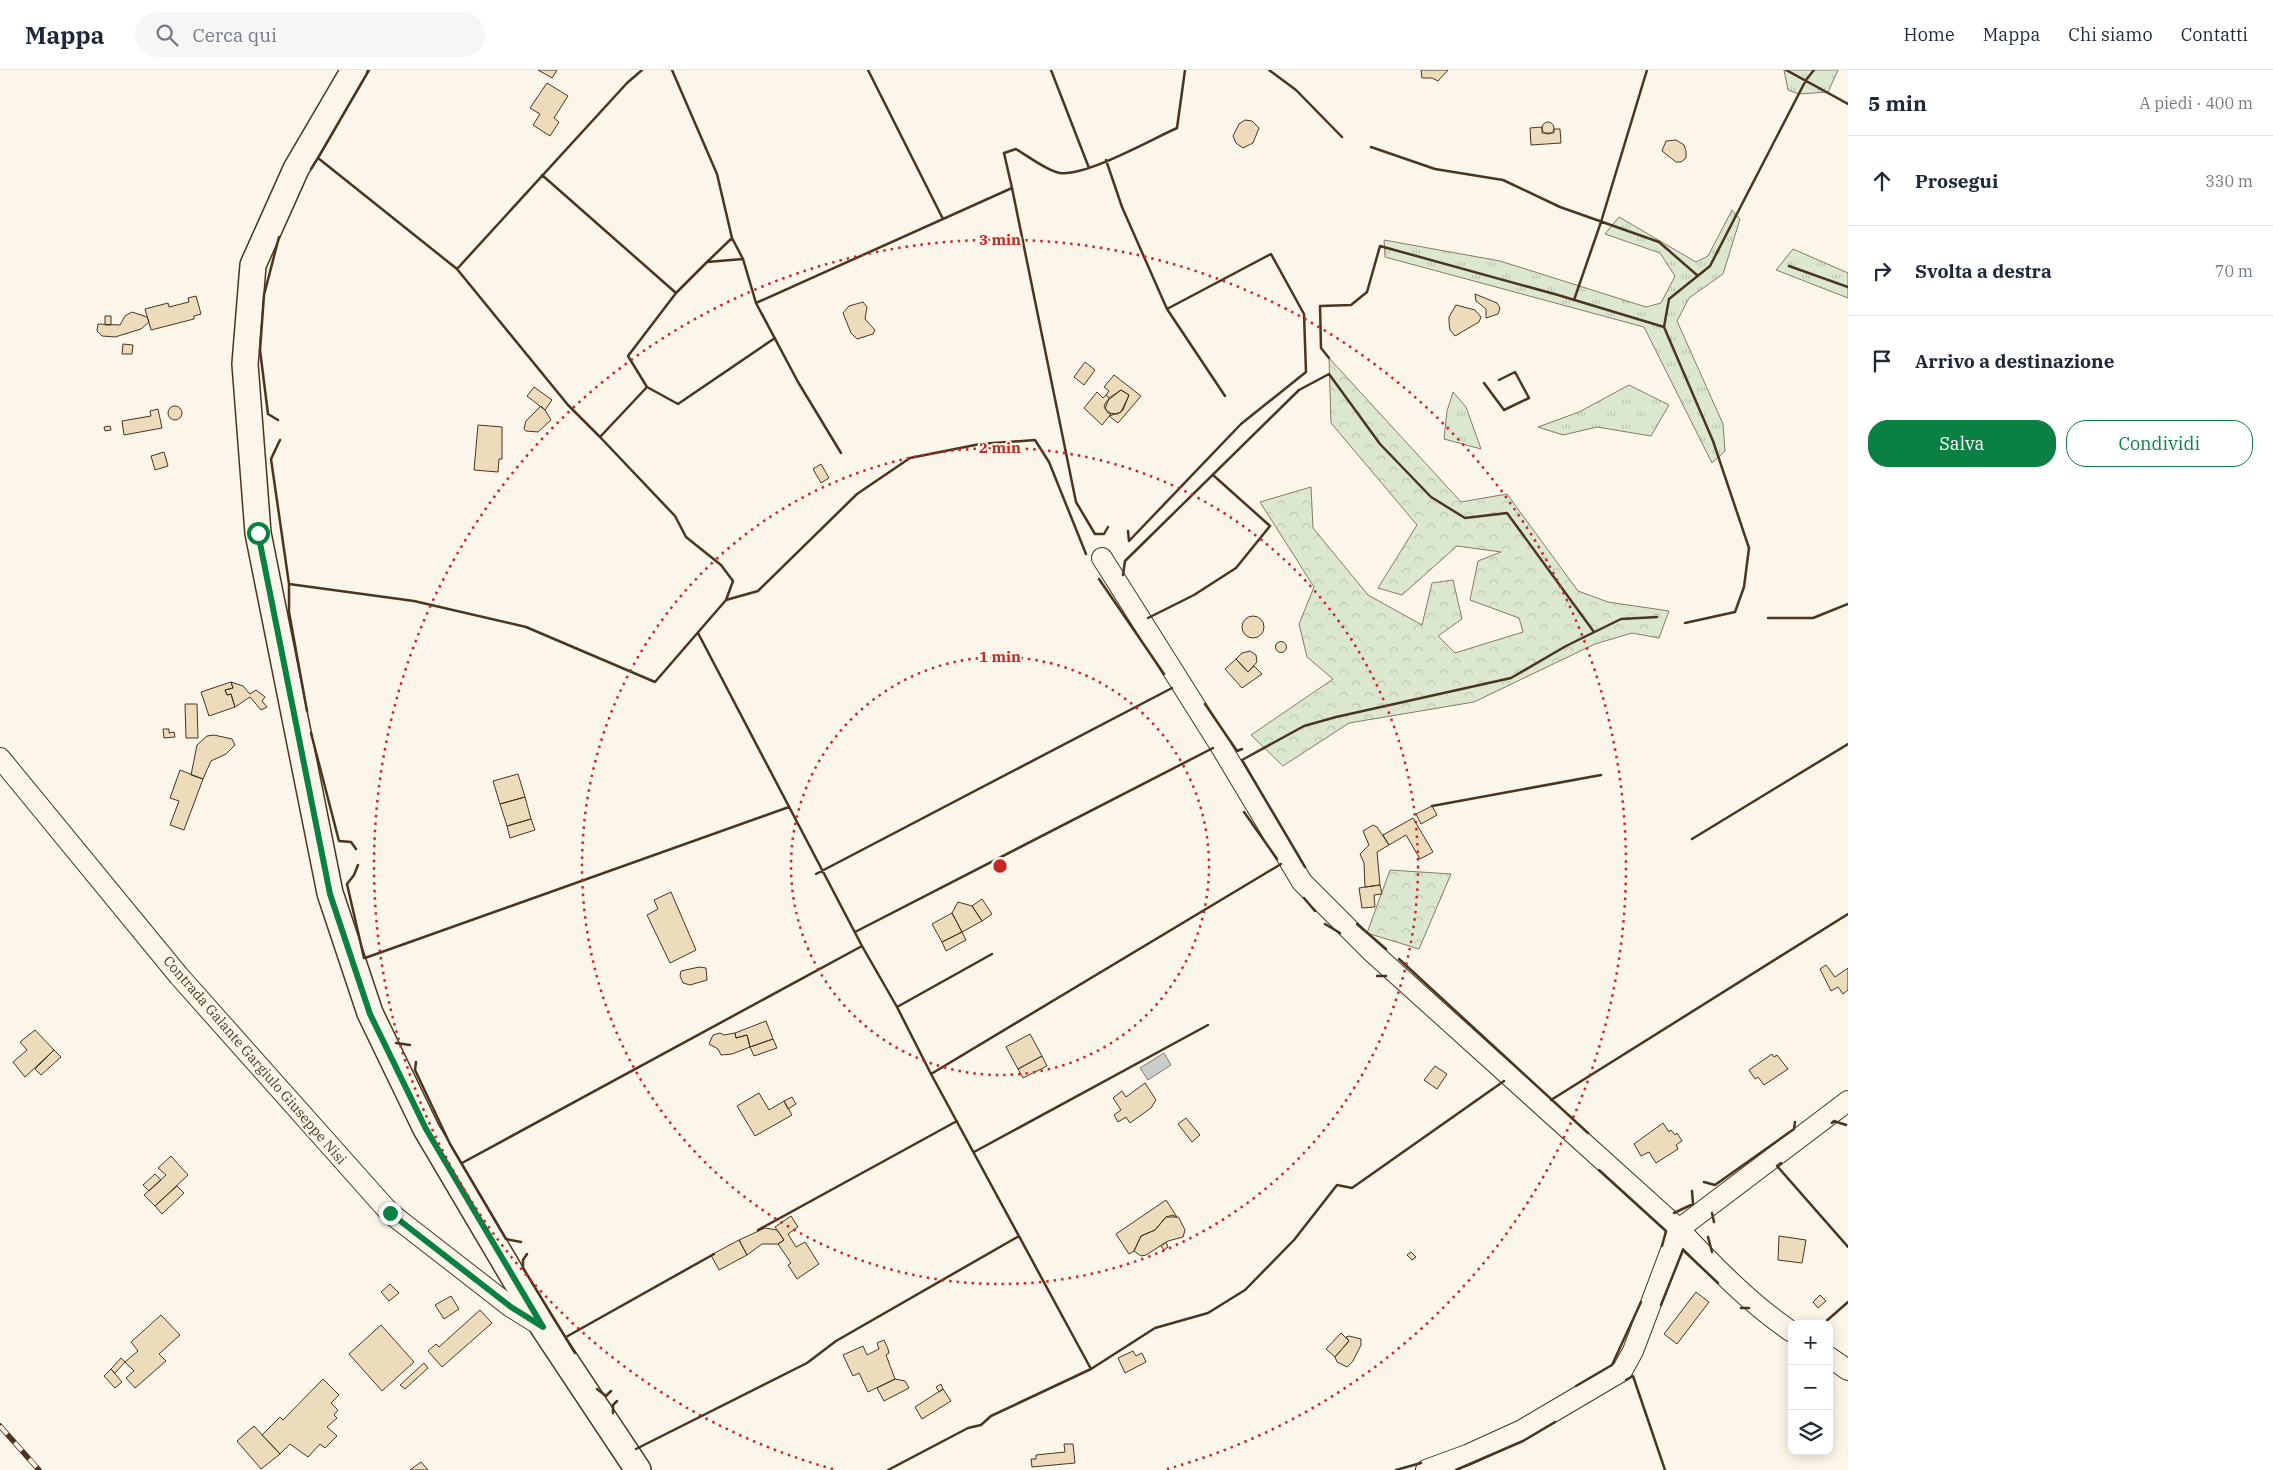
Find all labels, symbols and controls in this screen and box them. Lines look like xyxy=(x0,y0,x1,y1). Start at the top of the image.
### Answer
search box xyxy=(135,12,485,57)
text: Mappa xyxy=(25,19,105,51)
icon: search xyxy=(153,21,181,49)
text: Cerca qui xyxy=(193,23,277,47)
text: Home xyxy=(1904,23,1955,46)
text: Mappa xyxy=(1983,23,2040,46)
text: Chi siamo xyxy=(2068,23,2153,46)
text: Contatti xyxy=(2181,23,2248,46)
text: 5 min xyxy=(1868,89,1927,117)
text: A piedi · 400 m xyxy=(2140,93,2253,113)
icon: ahead xyxy=(1868,167,1896,195)
text: Prosegui xyxy=(1915,169,1998,193)
text: 330 m xyxy=(2205,171,2253,191)
text: 3 min xyxy=(979,230,1021,249)
icon: right xyxy=(1868,257,1896,285)
text: Svolta a destra xyxy=(1915,259,2052,283)
text: 70 m xyxy=(2215,261,2253,281)
icon: arrive xyxy=(1868,347,1896,375)
text: Arrivo a destinazione xyxy=(1915,349,2114,373)
button: Salva xyxy=(1868,420,2056,467)
button: Condividi xyxy=(2066,420,2253,467)
text: 2 min xyxy=(979,438,1021,457)
route start xyxy=(247,522,270,545)
text: 1 min xyxy=(979,647,1021,666)
centre of rings xyxy=(991,857,1009,875)
street label: Contrada Galante Gargiulo Giuseppe Nisi xyxy=(159,952,351,1168)
route end xyxy=(379,1202,402,1225)
map controls xyxy=(1788,1320,1833,1455)
button: + xyxy=(1788,1320,1833,1365)
button: − xyxy=(1788,1365,1833,1410)
button: layers xyxy=(1788,1410,1833,1455)

